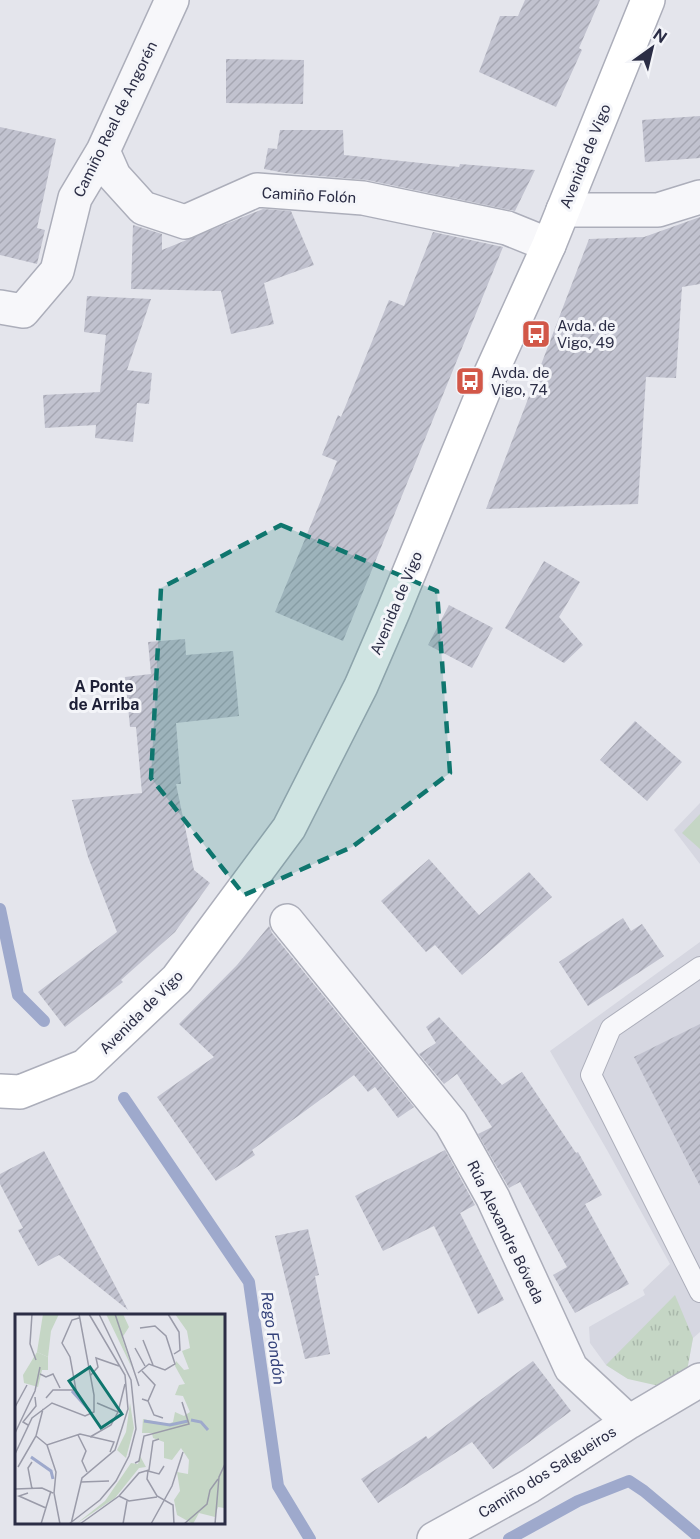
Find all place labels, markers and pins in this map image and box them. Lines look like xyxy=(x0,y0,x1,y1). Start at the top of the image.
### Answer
place label: Avda. de Vigo, 49 xyxy=(557,317,616,351)
bus stop icon: Avda. de Vigo, 49 xyxy=(520,318,552,350)
place label: Avda. de Vigo, 74 xyxy=(491,364,550,398)
bus stop icon: Avda. de Vigo, 74 xyxy=(454,365,486,397)

